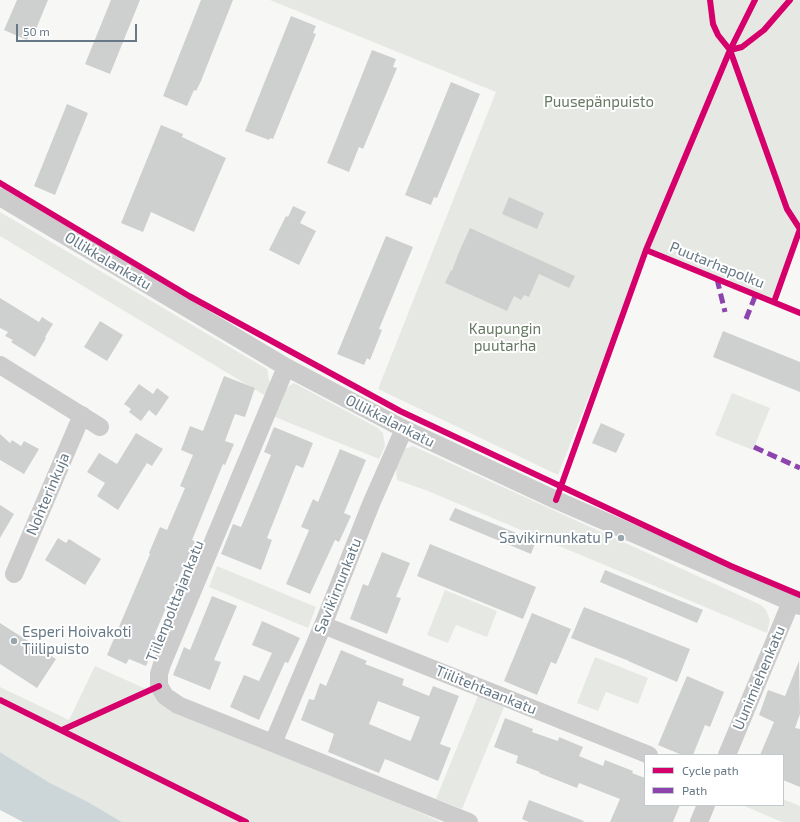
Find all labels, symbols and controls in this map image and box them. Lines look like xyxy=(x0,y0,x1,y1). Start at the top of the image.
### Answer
scale bar xyxy=(18,16,139,42)
text: 50 m xyxy=(23,24,50,38)
park label: Puusepänpuisto xyxy=(544,93,654,111)
street label: Ollikkalankatu xyxy=(61,228,155,294)
street label: Puutarhapolku xyxy=(667,238,767,292)
park label: Kaupungin puutarha xyxy=(469,320,541,355)
street label: Ollikkalankatu xyxy=(342,391,438,451)
street label: Nohterinkuja xyxy=(22,450,74,538)
place label: Savikirnunkatu P xyxy=(499,529,613,547)
marker: Savikirnunkatu P xyxy=(616,533,626,543)
street label: Savikirnunkatu xyxy=(311,535,365,637)
street label: Tiilenpolttajankatu xyxy=(142,538,208,664)
place label: Esperi Hoivakoti Tiilipuisto xyxy=(22,623,132,658)
street label: Uunimiehenkatu xyxy=(729,623,789,733)
marker: Esperi Hoivakoti Tiilipuisto xyxy=(9,636,19,646)
street label: Tiilitehtaankatu xyxy=(433,661,539,719)
legend xyxy=(644,754,784,806)
text: Cycle path xyxy=(682,763,739,777)
text: Path xyxy=(682,783,707,797)

